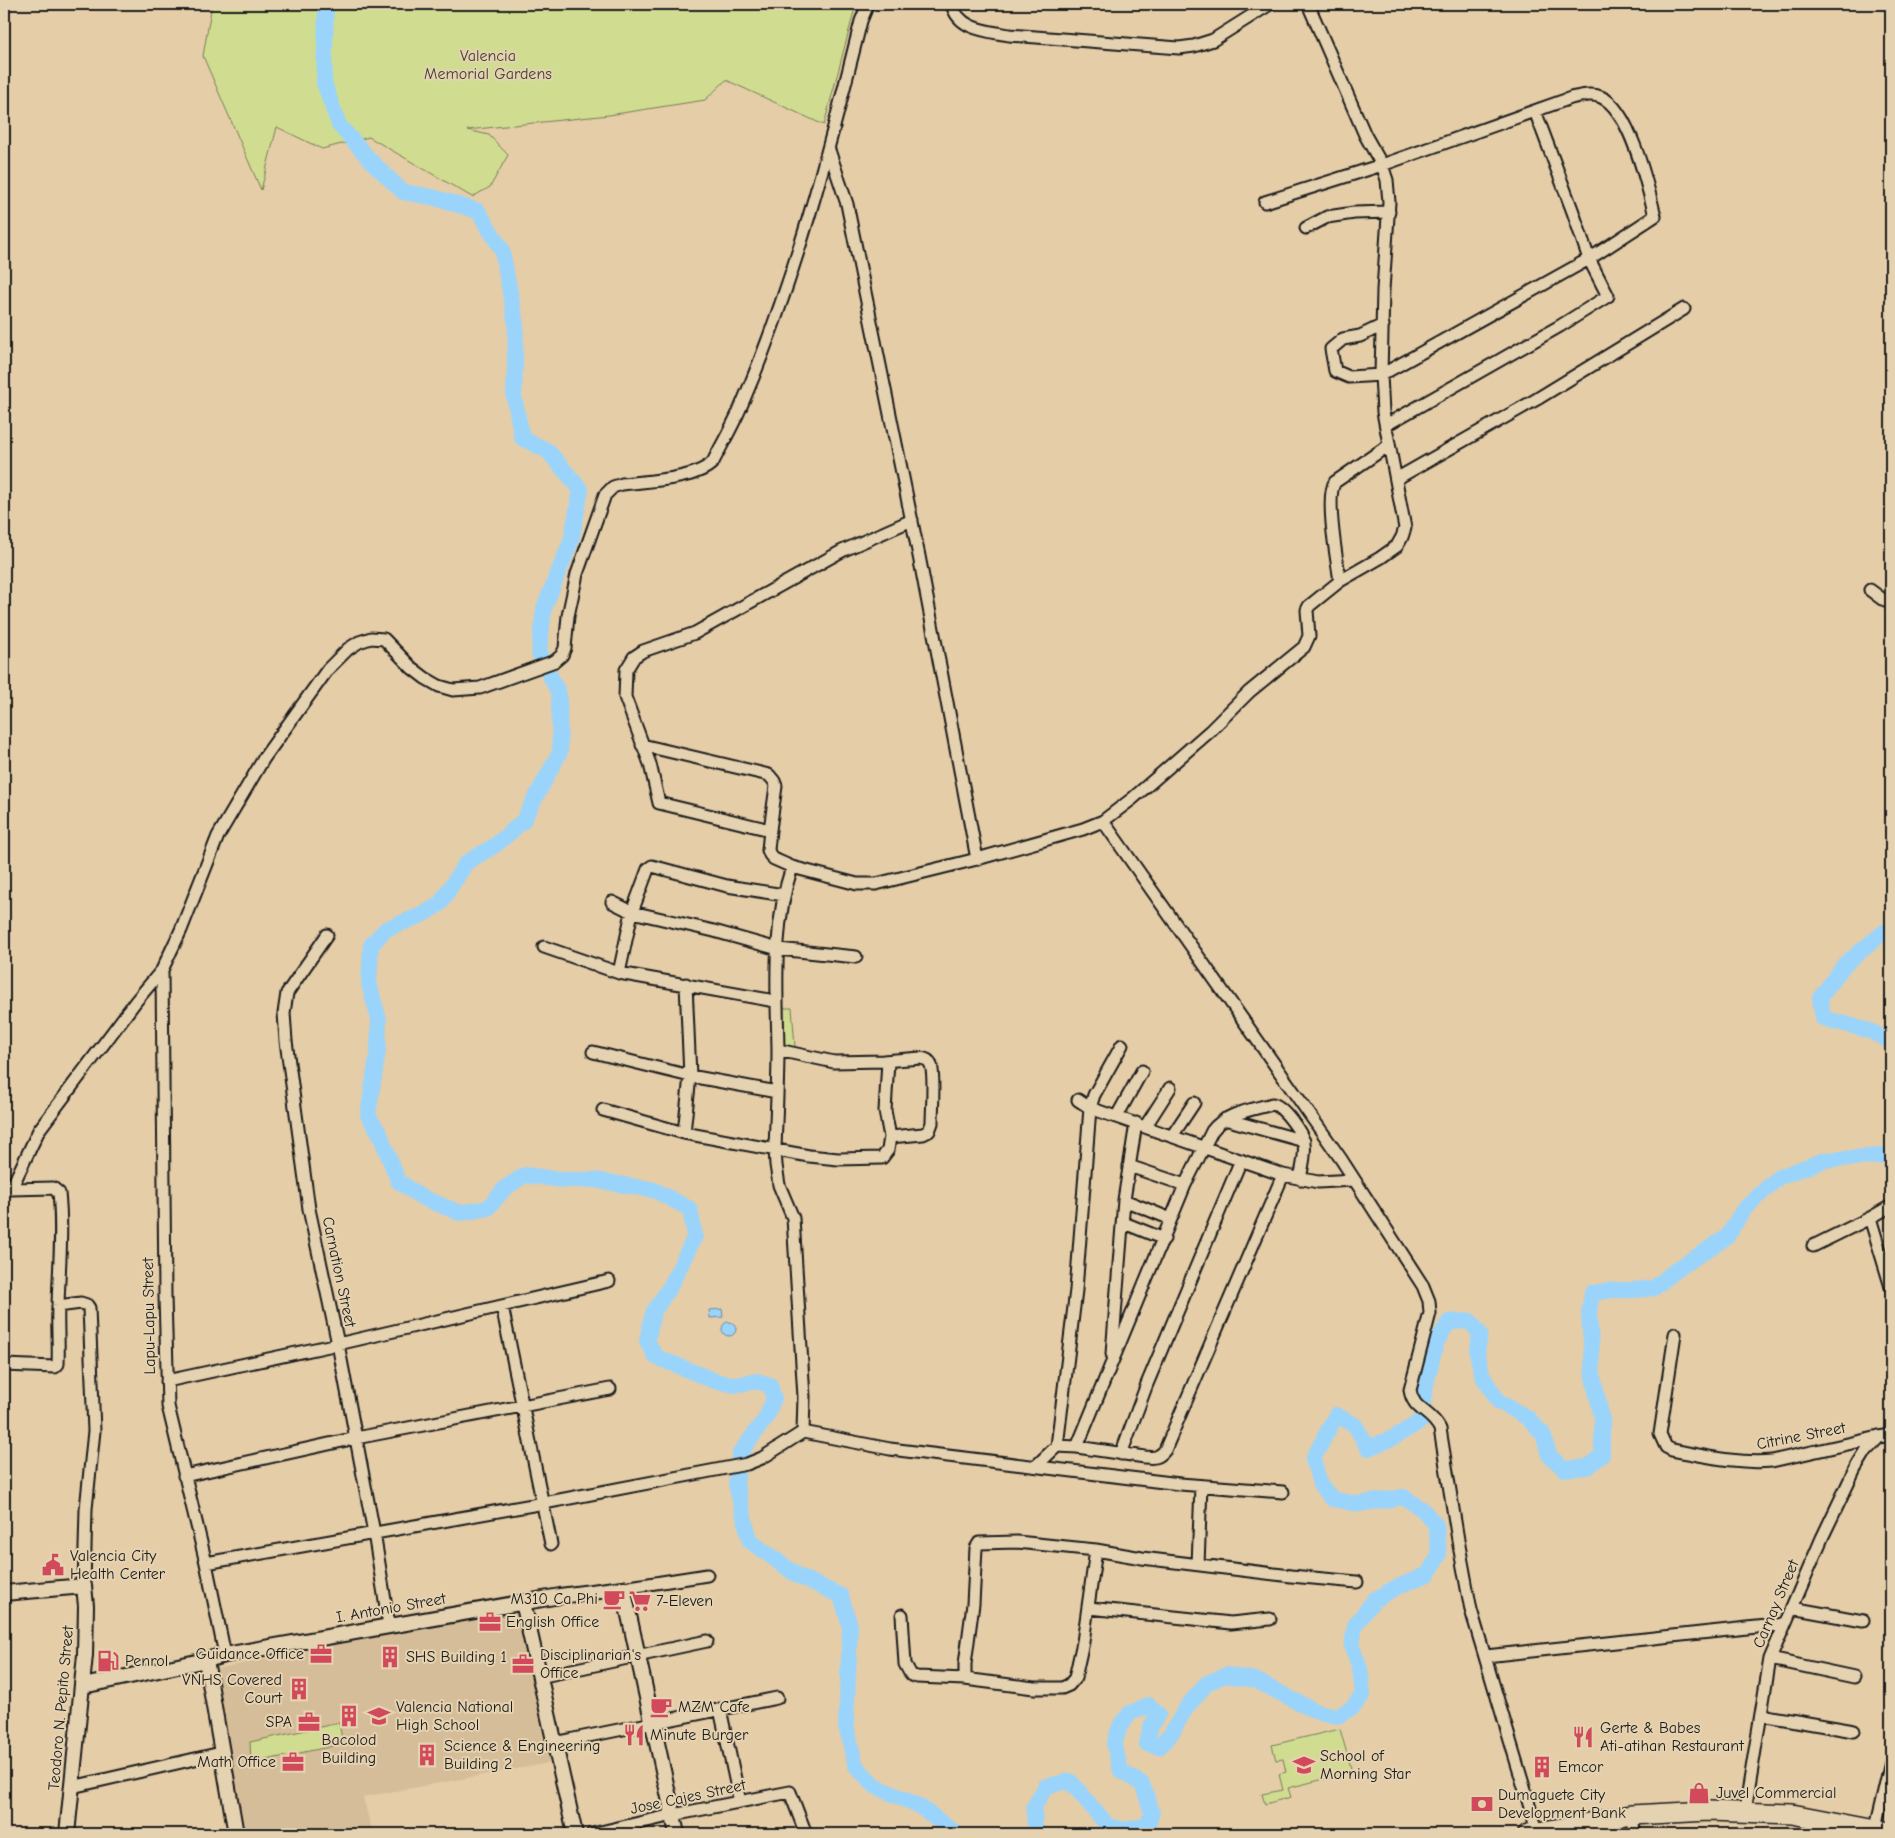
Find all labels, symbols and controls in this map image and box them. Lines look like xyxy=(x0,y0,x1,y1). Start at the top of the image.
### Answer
park label: Valencia Memorial Gardens xyxy=(424,47,552,83)
street label: Carnation Street xyxy=(319,1215,360,1329)
street label: Lapu-Lapu Street xyxy=(139,1257,159,1375)
street label: Citrine Street xyxy=(1755,1418,1847,1453)
place label: Valencia City Health Center xyxy=(70,1547,166,1583)
public building icon: Valencia City Health Center xyxy=(40,1552,66,1578)
street label: Carnay Street xyxy=(1749,1557,1803,1651)
cafe icon: M310 Ca Phi xyxy=(601,1586,627,1612)
supermarket icon: 7-Eleven xyxy=(627,1588,653,1614)
street label: I. Antonio Street xyxy=(335,1589,448,1627)
place label: M310 Ca Phi xyxy=(510,1590,598,1608)
place label: 7-Eleven xyxy=(656,1592,713,1610)
office icon: English Office xyxy=(477,1609,503,1635)
place label: English Office xyxy=(506,1613,599,1631)
street label: Teodoro N. Pepito Street xyxy=(45,1625,77,1791)
office icon: Guidance Office xyxy=(308,1641,334,1667)
building icon: SHS Building 1 xyxy=(377,1644,403,1670)
place label: Guidance Office xyxy=(196,1645,304,1663)
place label: Disciplinarian's Office xyxy=(540,1646,642,1682)
fuel station icon: Penrol xyxy=(95,1648,121,1674)
place label: SHS Building 1 xyxy=(406,1648,507,1666)
office icon: Disciplinarian's Office xyxy=(510,1651,536,1677)
place label: Penrol xyxy=(125,1652,168,1670)
place label: VNHS Covered Court xyxy=(182,1671,282,1707)
building icon: VNHS Covered Court xyxy=(286,1676,312,1702)
cafe icon: MZM Cafe xyxy=(648,1694,674,1720)
place label: Valencia National High School xyxy=(396,1698,513,1734)
place label: MZM Cafe xyxy=(678,1698,750,1716)
building icon: Bacolod Building xyxy=(336,1703,362,1729)
school or university icon: Valencia National High School xyxy=(366,1703,392,1729)
office icon: SPA xyxy=(296,1709,322,1735)
place label: SPA xyxy=(266,1713,292,1731)
place label: Gerte & Babes Ati-atihan Restaurant xyxy=(1600,1719,1744,1755)
restaurant icon: Minute Burger xyxy=(621,1722,647,1748)
restaurant icon: Gerte & Babes Ati-atihan Restaurant xyxy=(1570,1724,1596,1750)
place label: Minute Burger xyxy=(650,1726,749,1744)
place label: Bacolod Building xyxy=(322,1731,376,1767)
place label: Science & Engineering Building 2 xyxy=(444,1737,601,1773)
building icon: Science & Engineering Building 2 xyxy=(414,1742,440,1768)
place label: School of Morning Star xyxy=(1320,1747,1412,1783)
office icon: Math Office xyxy=(280,1749,306,1775)
school or university icon: School of Morning Star xyxy=(1291,1752,1317,1778)
place label: Math Office xyxy=(197,1753,276,1771)
building icon: Emcor xyxy=(1529,1754,1555,1780)
place label: Emcor xyxy=(1558,1758,1604,1776)
street label: Jose Cajes Street xyxy=(629,1776,748,1818)
shop icon: Juvel Commercial xyxy=(1686,1780,1712,1806)
place label: Juvel Commercial xyxy=(1716,1784,1836,1802)
place label: Dumaguete City Development Bank xyxy=(1498,1786,1626,1822)
bank icon: Dumaguete City Development Bank xyxy=(1469,1791,1495,1817)

